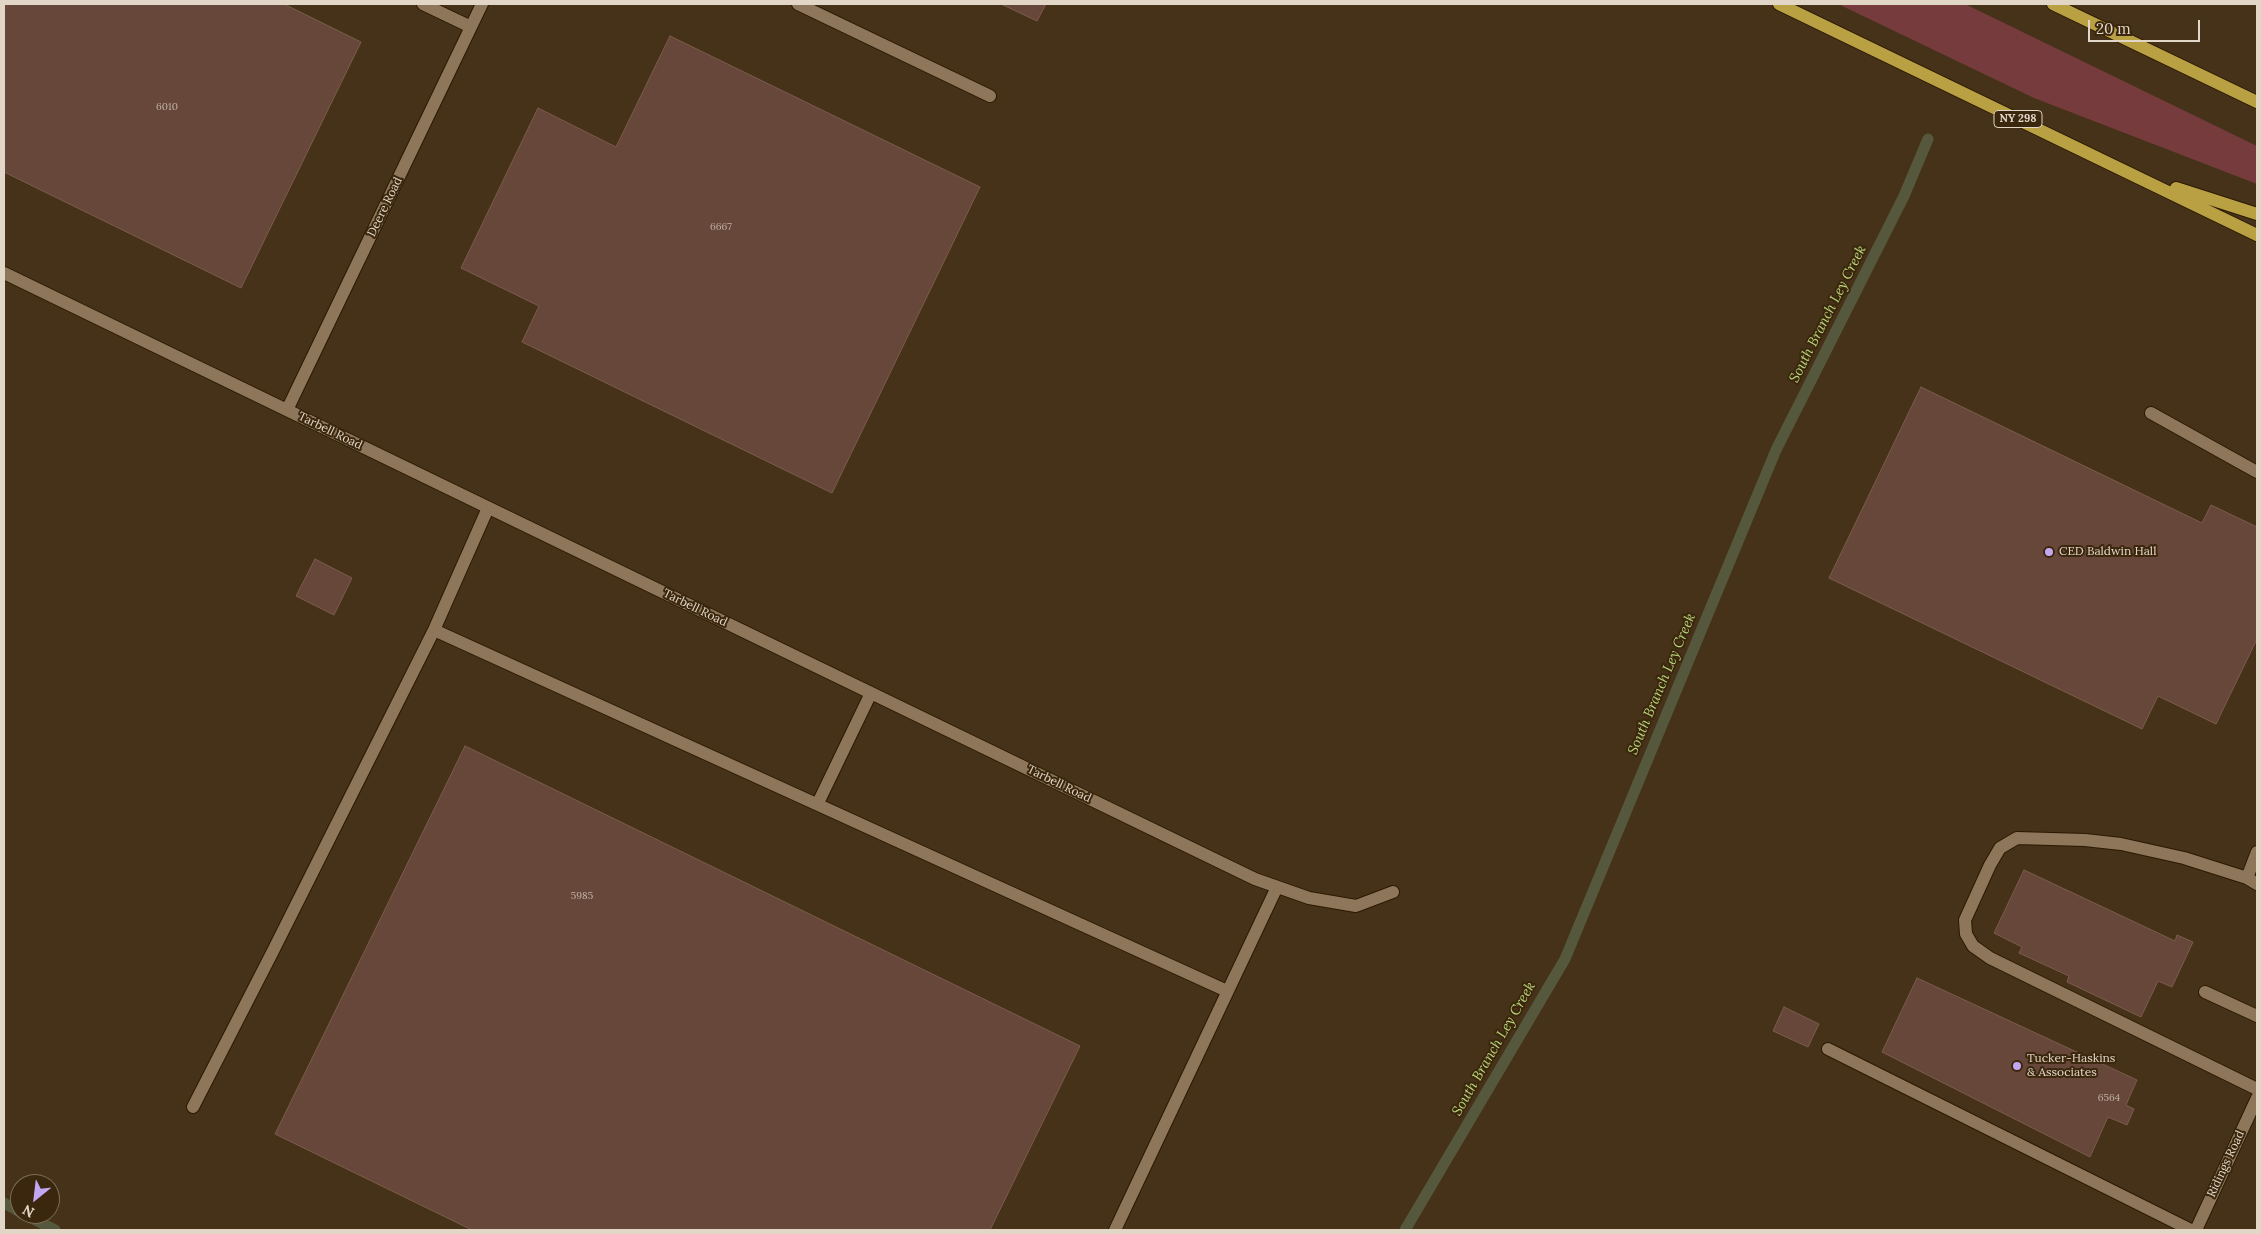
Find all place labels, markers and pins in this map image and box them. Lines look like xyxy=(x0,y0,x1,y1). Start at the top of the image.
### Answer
place label: CED Baldwin Hall xyxy=(2059,545,2156,559)
marker: CED Baldwin Hall xyxy=(2043,546,2055,558)
place label: Tucker-Haskins & Associates xyxy=(2027,1052,2115,1080)
marker: Tucker-Haskins & Associates xyxy=(2011,1060,2023,1072)

